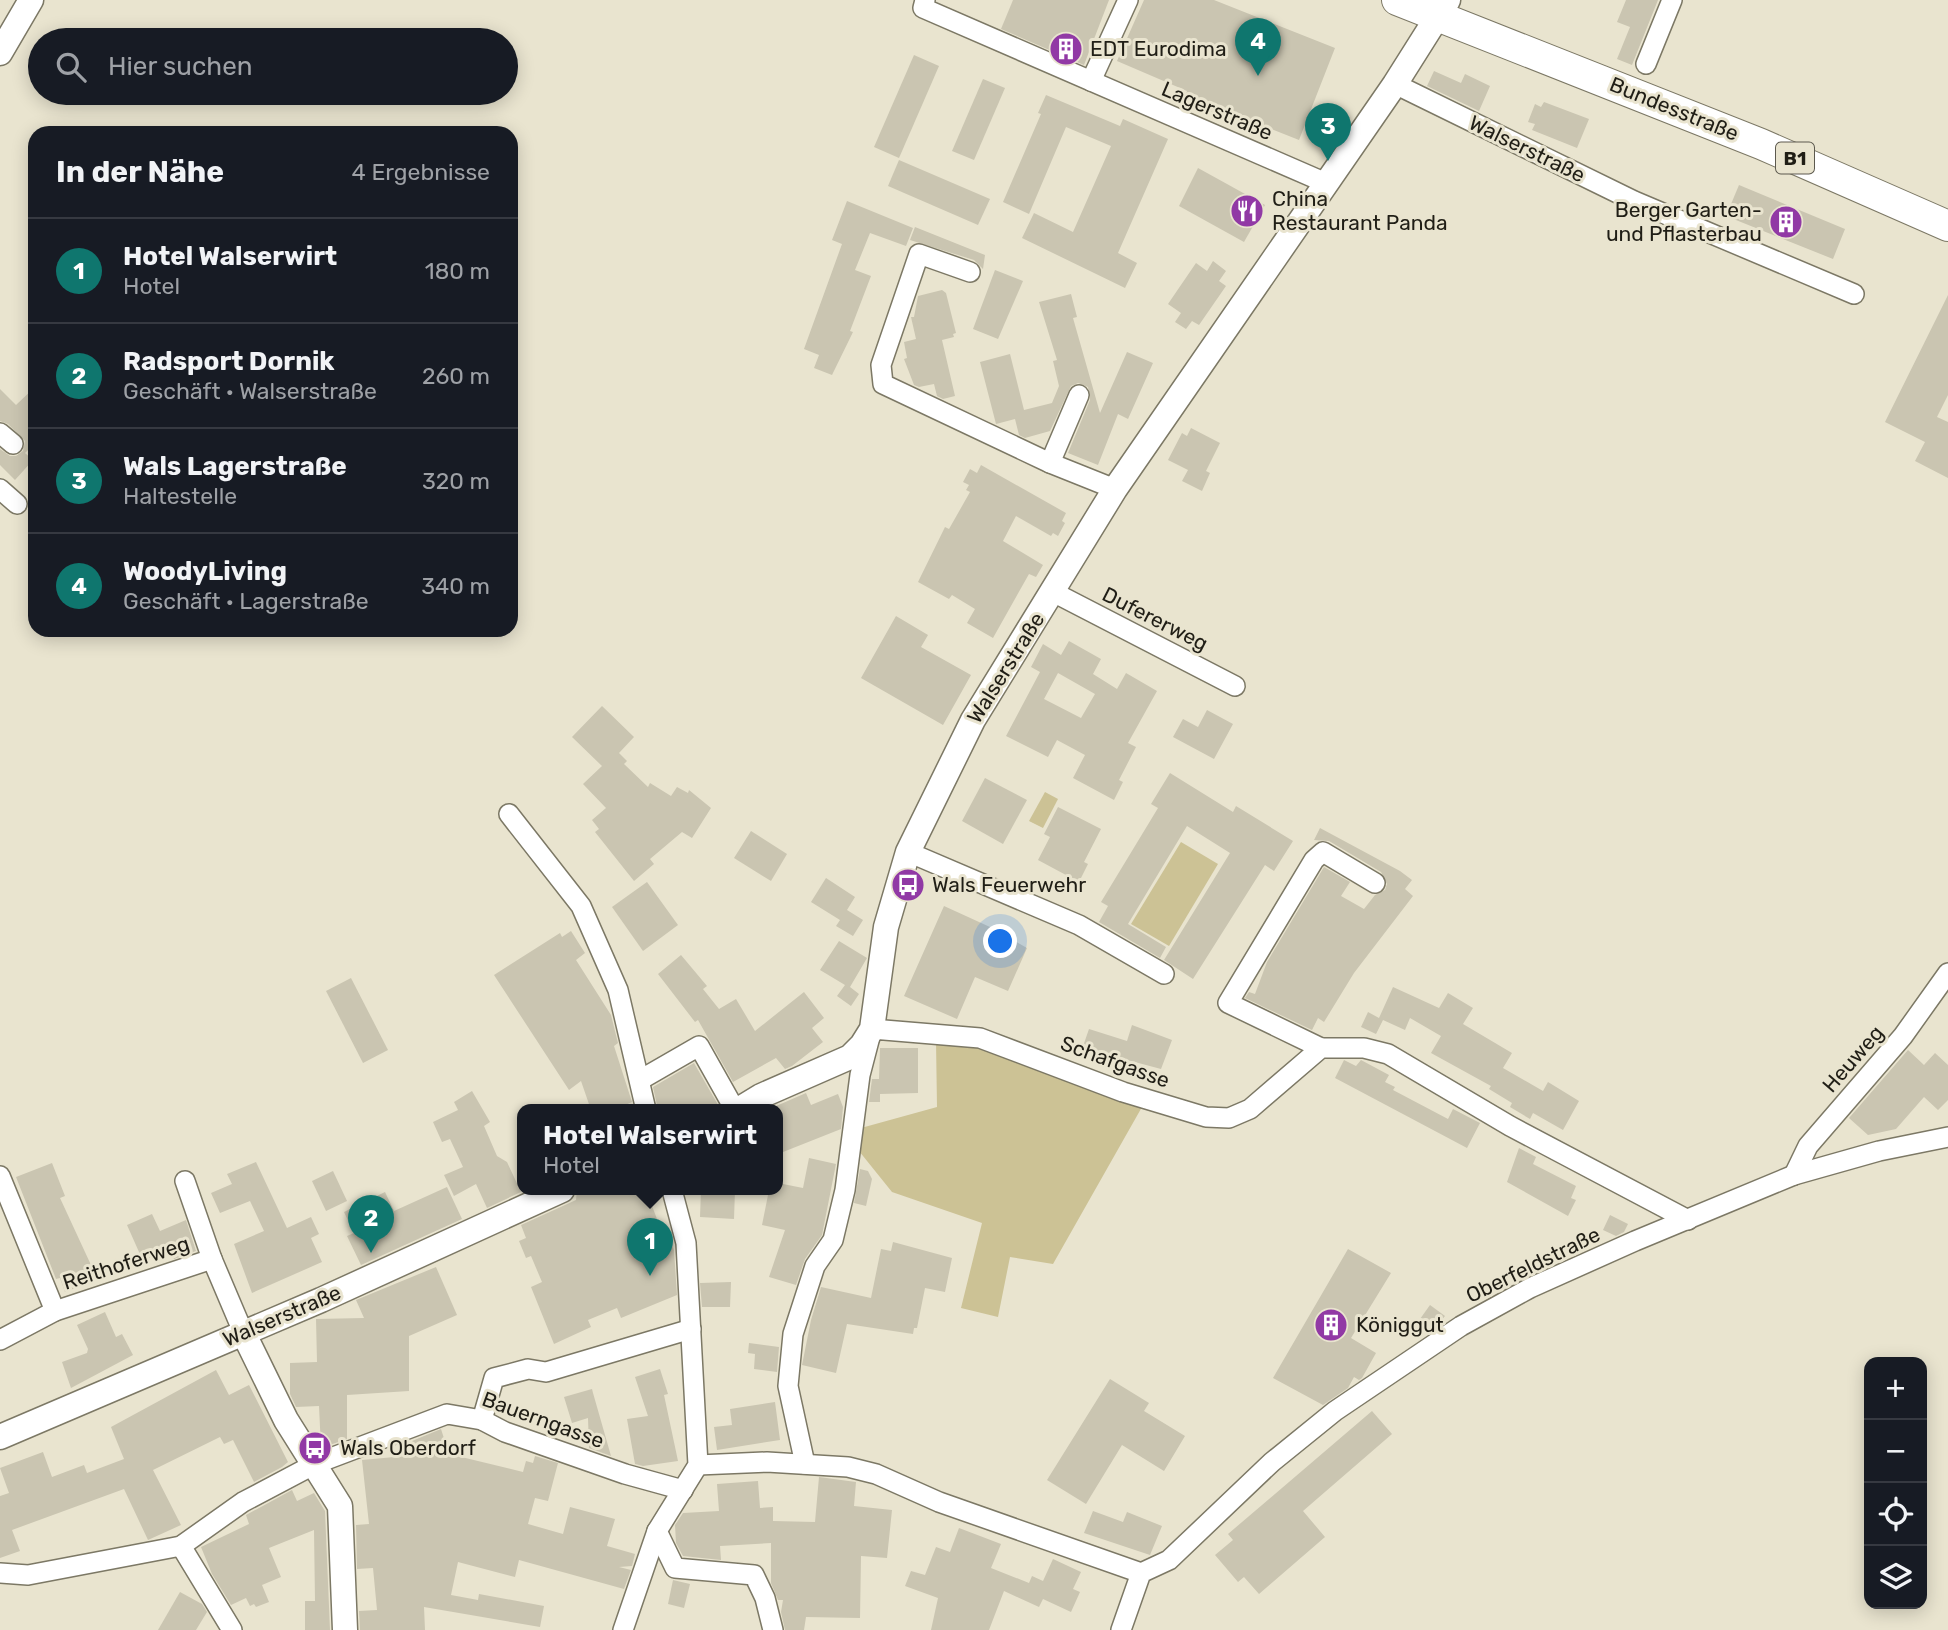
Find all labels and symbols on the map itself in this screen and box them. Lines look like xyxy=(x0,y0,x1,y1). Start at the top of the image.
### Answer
pin: 4 xyxy=(1235,18,1281,76)
building icon: EDT Eurodima xyxy=(1047,30,1085,68)
place label: EDT Eurodima xyxy=(1090,36,1227,61)
street label: Bundesstraße xyxy=(1606,71,1742,146)
street label: Lagerstraße xyxy=(1158,76,1276,145)
pin: 3 xyxy=(1305,103,1351,161)
street label: Walserstraße xyxy=(1465,110,1589,187)
road number: B1 xyxy=(1776,142,1814,174)
place label: China Restaurant Panda xyxy=(1272,186,1448,235)
restaurant icon: China Restaurant Panda xyxy=(1228,192,1266,230)
place label: Berger Garten- und Pflasterbau xyxy=(1606,197,1762,246)
building icon: Berger Garten- und Pflasterbau xyxy=(1767,203,1805,241)
street label: Dufererweg xyxy=(1098,581,1212,656)
street label: Walserstraße xyxy=(962,608,1050,728)
bus stop icon: Wals Feuerwehr xyxy=(889,866,927,904)
place label: Wals Feuerwehr xyxy=(932,872,1086,897)
your location xyxy=(983,924,1017,958)
street label: Heuweg xyxy=(1817,1020,1888,1097)
street label: Schafgasse xyxy=(1057,1030,1173,1093)
pin: 2 xyxy=(348,1195,394,1253)
pin: 1 xyxy=(627,1218,673,1276)
street label: Oberfeldstraße xyxy=(1462,1221,1604,1308)
street label: Reithoferweg xyxy=(59,1230,192,1295)
street label: Walserstraße xyxy=(219,1279,345,1352)
building icon: Königgut xyxy=(1312,1306,1350,1344)
place label: Königgut xyxy=(1356,1312,1444,1337)
street label: Bauerngasse xyxy=(479,1386,608,1453)
bus stop icon: Wals Oberdorf xyxy=(296,1429,334,1467)
place label: Wals Oberdorf xyxy=(340,1435,476,1460)

